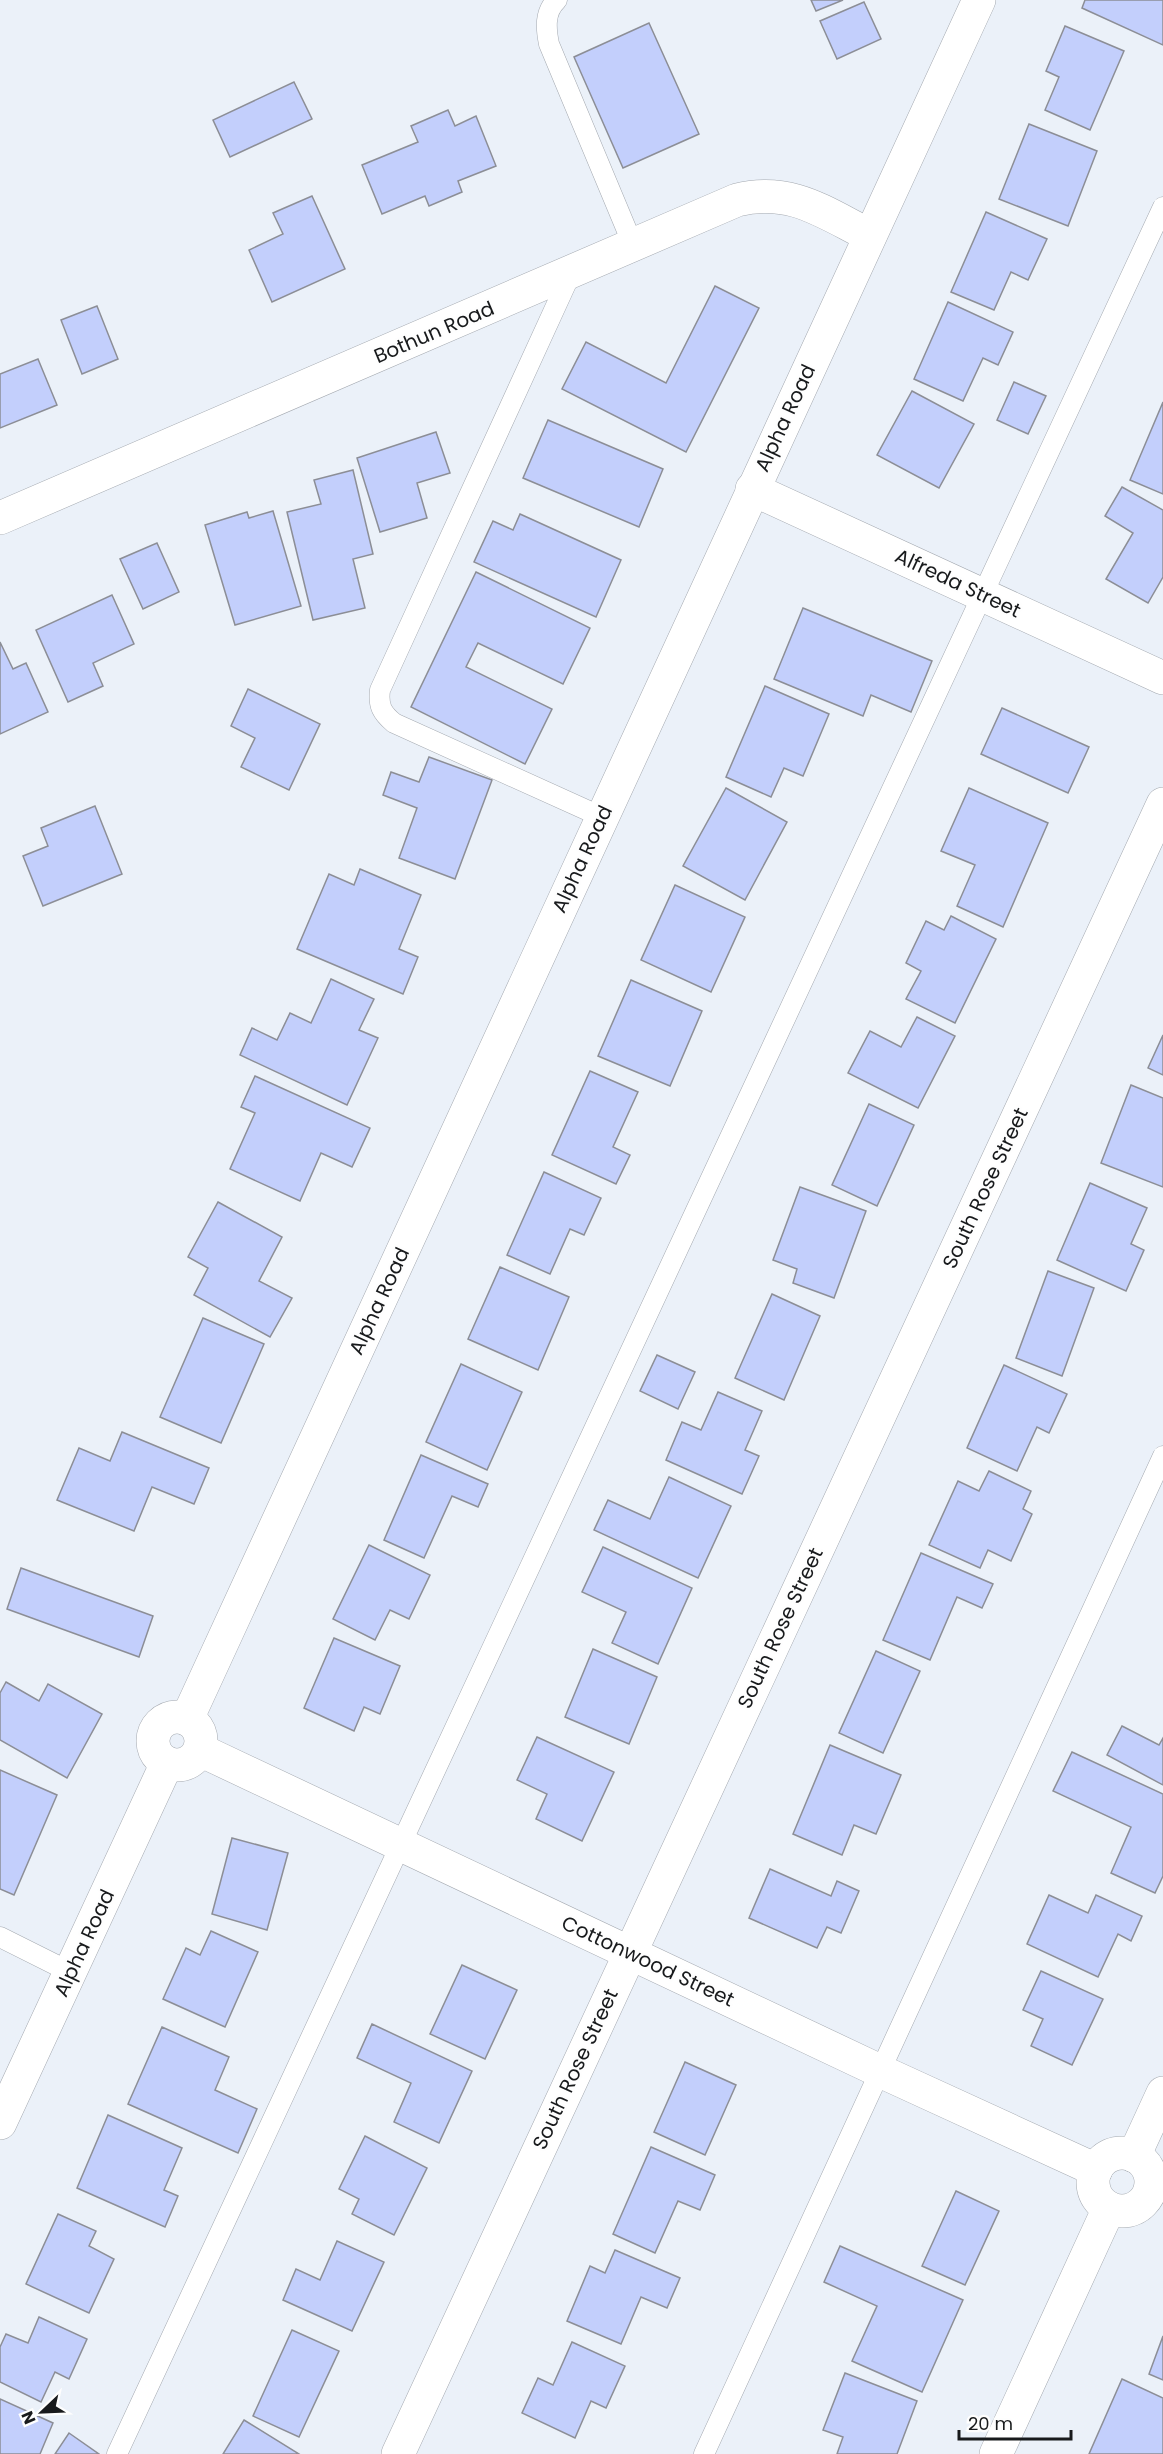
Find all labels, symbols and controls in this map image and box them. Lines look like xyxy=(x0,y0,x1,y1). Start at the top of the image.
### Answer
street label: Bothun Road xyxy=(370,294,498,370)
street label: Alpha Road xyxy=(748,360,822,476)
street label: Alfreda Street xyxy=(891,542,1025,624)
street label: Alpha Road xyxy=(545,801,619,917)
street label: South Rose Street xyxy=(935,1103,1035,1273)
street label: Alpha Road xyxy=(342,1243,416,1359)
street label: South Rose Street xyxy=(730,1543,830,1713)
street label: Alpha Road xyxy=(47,1885,121,2001)
street label: Cottonwood Street xyxy=(557,1909,739,2013)
street label: South Rose Street xyxy=(525,1984,625,2154)
north arrow xyxy=(12,2382,72,2442)
scale bar xyxy=(959,2403,1072,2441)
text: N xyxy=(16,2408,42,2428)
text: 20 m xyxy=(968,2411,1013,2436)

